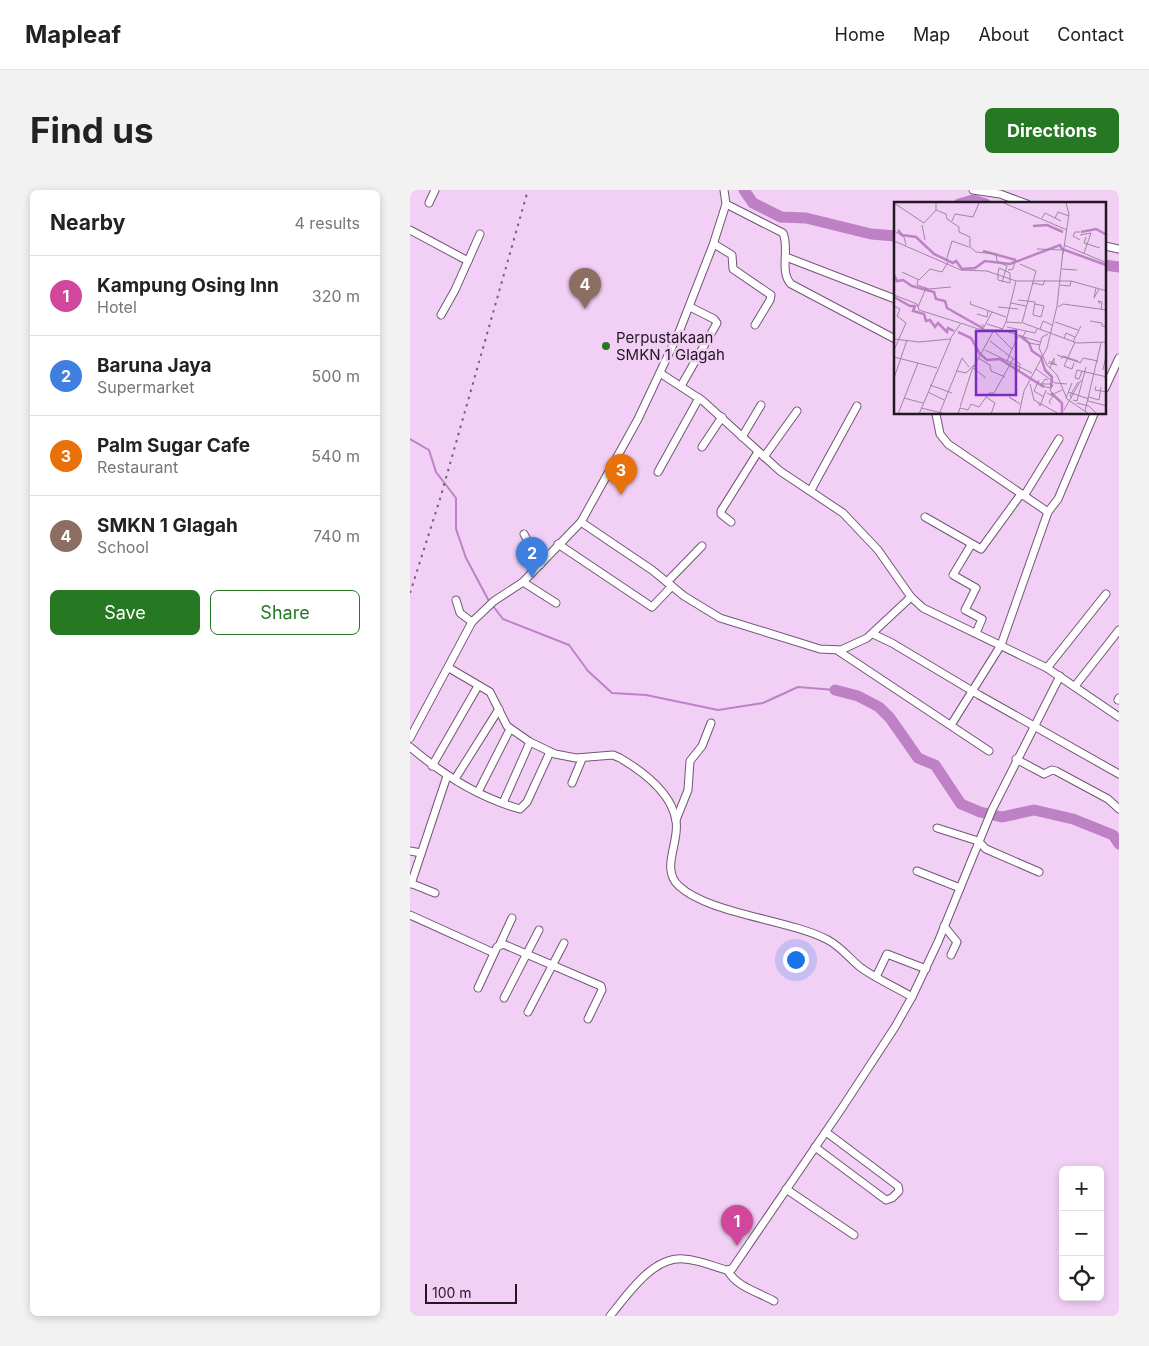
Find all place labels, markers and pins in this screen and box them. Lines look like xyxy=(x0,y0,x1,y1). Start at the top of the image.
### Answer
pin: 4 xyxy=(569,268,601,309)
place label: Perpustakaan SMKN 1 Glagah xyxy=(616,328,725,364)
marker: Perpustakaan SMKN 1 Glagah xyxy=(600,340,612,352)
pin: 3 xyxy=(605,454,637,495)
pin: 2 xyxy=(516,537,548,578)
pin: 1 xyxy=(721,1205,753,1246)

